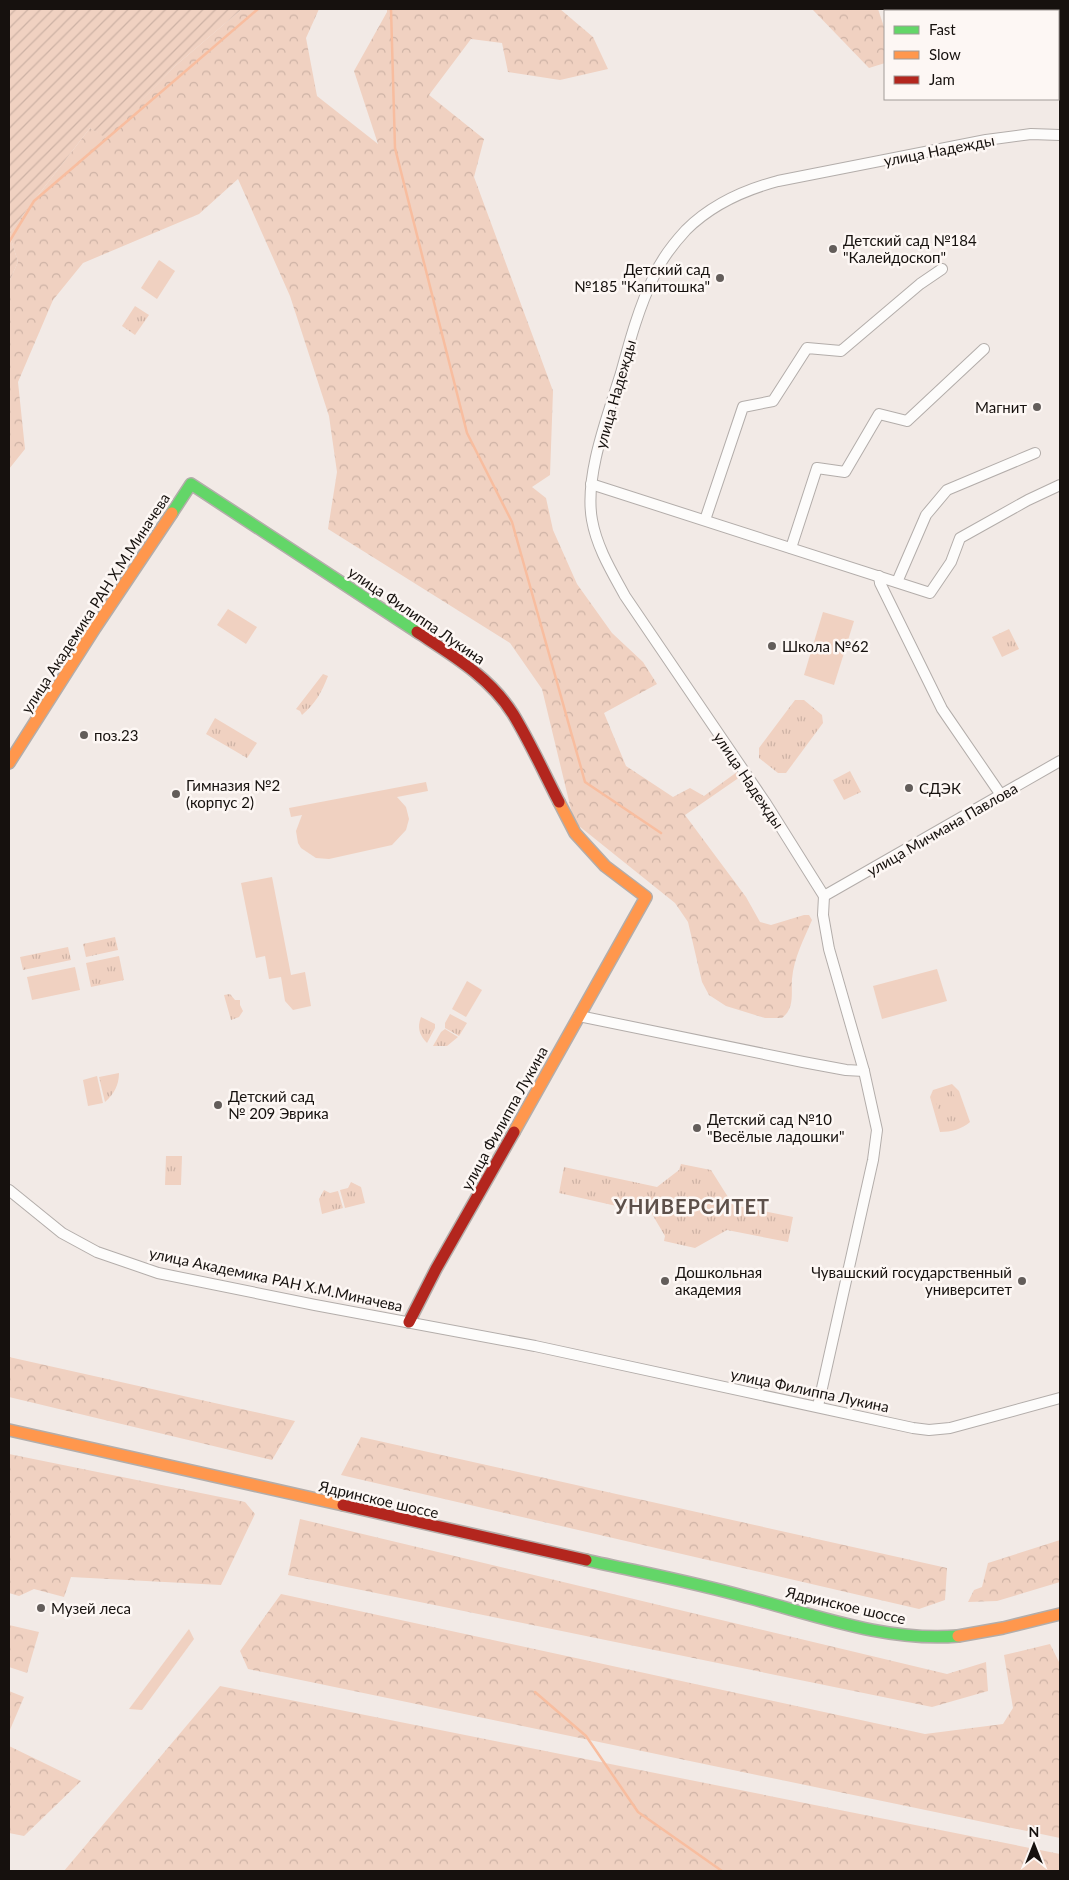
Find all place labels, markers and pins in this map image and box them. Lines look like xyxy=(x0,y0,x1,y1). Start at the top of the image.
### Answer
place label: Детский сад №184 "Калейдоскоп" xyxy=(843,231,977,266)
marker: Детский сад №184 "Калейдоскоп" xyxy=(827,243,839,255)
place label: Детский сад №185 "Капитошка" xyxy=(574,260,710,295)
marker: Детский сад №185 "Капитошка" xyxy=(714,272,726,284)
place label: Магнит xyxy=(975,398,1027,416)
marker: Магнит xyxy=(1031,401,1043,413)
place label: Школа №62 xyxy=(782,637,869,655)
marker: Школа №62 xyxy=(766,640,778,652)
place label: поз.23 xyxy=(94,726,138,744)
marker: поз.23 xyxy=(78,729,90,741)
place label: Гимназия №2 (корпус 2) xyxy=(186,776,280,811)
place label: СДЭК xyxy=(919,779,961,797)
marker: СДЭК xyxy=(903,782,915,794)
marker: Гимназия №2 (корпус 2) xyxy=(170,788,182,800)
place label: Детский сад № 209 Эврика xyxy=(228,1087,329,1122)
marker: Детский сад № 209 Эврика xyxy=(212,1099,224,1111)
place label: Детский сад №10 "Весёлые ладошки" xyxy=(707,1110,845,1145)
marker: Детский сад №10 "Весёлые ладошки" xyxy=(691,1122,703,1134)
place label: Дошкольная академия xyxy=(675,1263,762,1298)
place label: Чувашский государственный университет xyxy=(811,1263,1012,1298)
marker: Дошкольная академия xyxy=(659,1275,671,1287)
marker: Чувашский государственный университет xyxy=(1016,1275,1028,1287)
place label: Музей леса xyxy=(51,1599,131,1617)
marker: Музей леса xyxy=(35,1602,47,1614)

